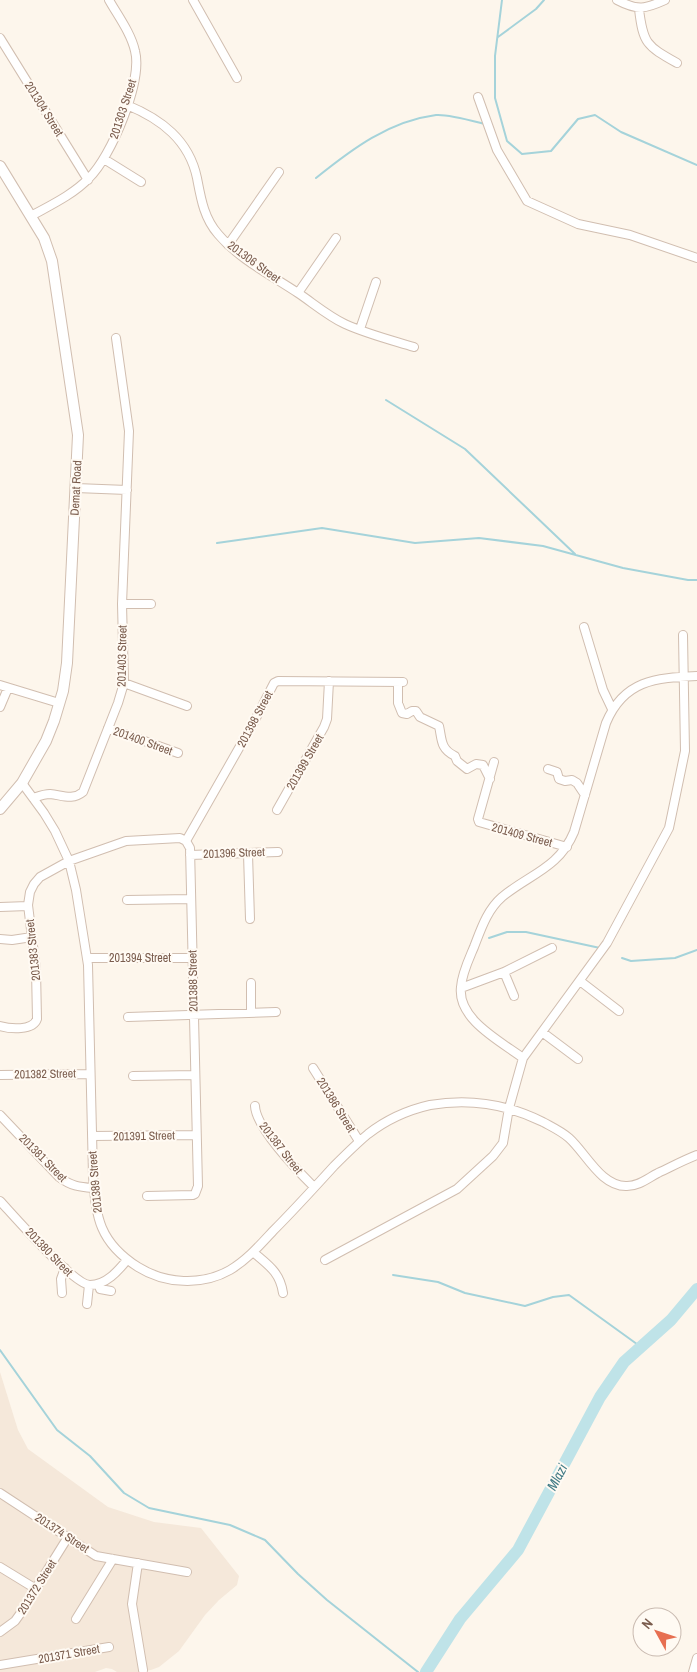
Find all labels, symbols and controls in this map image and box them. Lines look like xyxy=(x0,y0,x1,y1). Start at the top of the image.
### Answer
street label: 201303 Street xyxy=(106,77,140,141)
street label: 201304 Street xyxy=(21,79,67,140)
street label: 201306 Street xyxy=(224,237,284,287)
street label: Demat Road xyxy=(67,460,85,516)
street label: 201403 Street xyxy=(113,625,131,687)
street label: 201398 Street xyxy=(233,688,277,750)
street label: 201400 Street xyxy=(111,723,175,759)
street label: 201399 Street xyxy=(283,731,328,793)
street label: 201409 Street xyxy=(490,819,554,851)
street label: 201396 Street xyxy=(203,844,265,862)
street label: 201383 Street xyxy=(22,918,44,982)
street label: 201394 Street xyxy=(109,950,171,966)
street label: 201388 Street xyxy=(184,950,202,1012)
street label: 201382 Street xyxy=(14,1065,76,1083)
street label: 201386 Street xyxy=(313,1075,359,1136)
street label: 201387 Street xyxy=(256,1119,306,1177)
street label: 201391 Street xyxy=(113,1127,175,1145)
street label: 201381 Street xyxy=(15,1130,71,1186)
street label: 201389 Street xyxy=(84,1150,106,1213)
street label: 201380 Street xyxy=(22,1224,76,1280)
water label: Mlazi xyxy=(543,1460,572,1493)
street label: 201374 Street xyxy=(32,1509,93,1557)
street label: 201372 Street xyxy=(14,1556,60,1617)
north arrow xyxy=(632,1607,682,1657)
text: N xyxy=(637,1615,657,1633)
street label: 201371 Street xyxy=(37,1641,101,1667)

